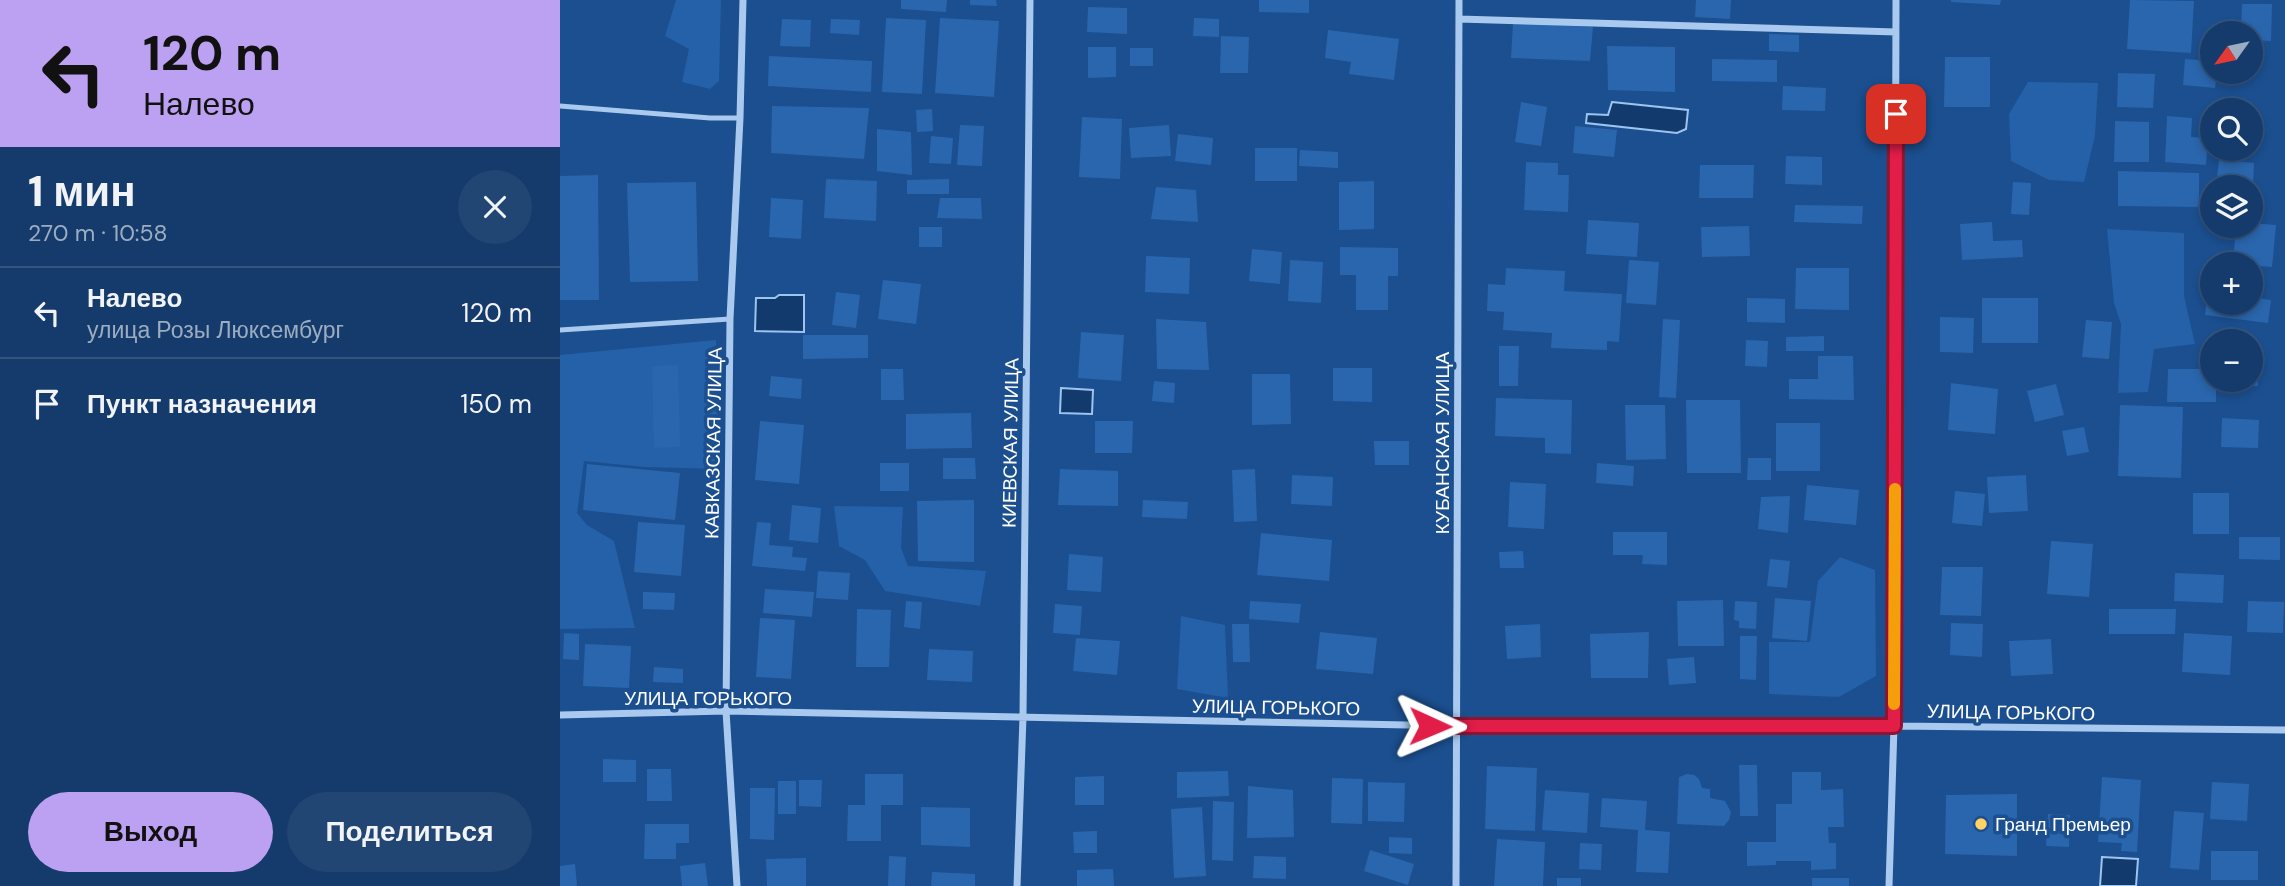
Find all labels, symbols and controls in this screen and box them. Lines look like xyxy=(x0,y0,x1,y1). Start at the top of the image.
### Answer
text: 120 m xyxy=(143,21,281,85)
north arrow xyxy=(2200,21,2263,84)
map controls xyxy=(2200,21,2263,392)
icon: left xyxy=(28,28,119,119)
text: Налево xyxy=(143,83,255,125)
pin xyxy=(1866,84,1926,144)
icon: arrive xyxy=(1877,95,1915,133)
button: search xyxy=(2200,98,2263,161)
text: 1 мин xyxy=(28,164,136,219)
button: close xyxy=(458,170,532,244)
button: layers xyxy=(2200,175,2263,238)
text: 270 m · 10:58 xyxy=(28,218,168,248)
button: + xyxy=(2200,252,2263,315)
text: Налево xyxy=(87,281,182,315)
icon: left xyxy=(28,294,66,332)
text: 120 m xyxy=(461,296,532,330)
text: улица Розы Люксембург xyxy=(87,315,344,345)
button: − xyxy=(2200,329,2263,392)
street label: КАВКАЗСКАЯ УЛИЦА xyxy=(699,347,728,539)
street label: КУБАНСКАЯ УЛИЦА xyxy=(1430,352,1455,534)
street label: КИЕВСКАЯ УЛИЦА xyxy=(997,357,1024,528)
icon: arrive xyxy=(28,385,66,423)
text: Пункт назначения xyxy=(87,387,317,421)
text: 150 m xyxy=(460,387,532,421)
street label: УЛИЦА ГОРЬКОГО xyxy=(624,686,792,711)
position arrow xyxy=(1393,689,1467,763)
street label: УЛИЦА ГОРЬКОГО xyxy=(1192,694,1360,721)
street label: УЛИЦА ГОРЬКОГО xyxy=(1927,699,2095,726)
button: Выход xyxy=(28,792,273,872)
button: Поделиться xyxy=(287,792,532,872)
place label: Гранд Премьер xyxy=(1995,812,2131,837)
marker: Гранд Премьер xyxy=(1973,816,1989,832)

